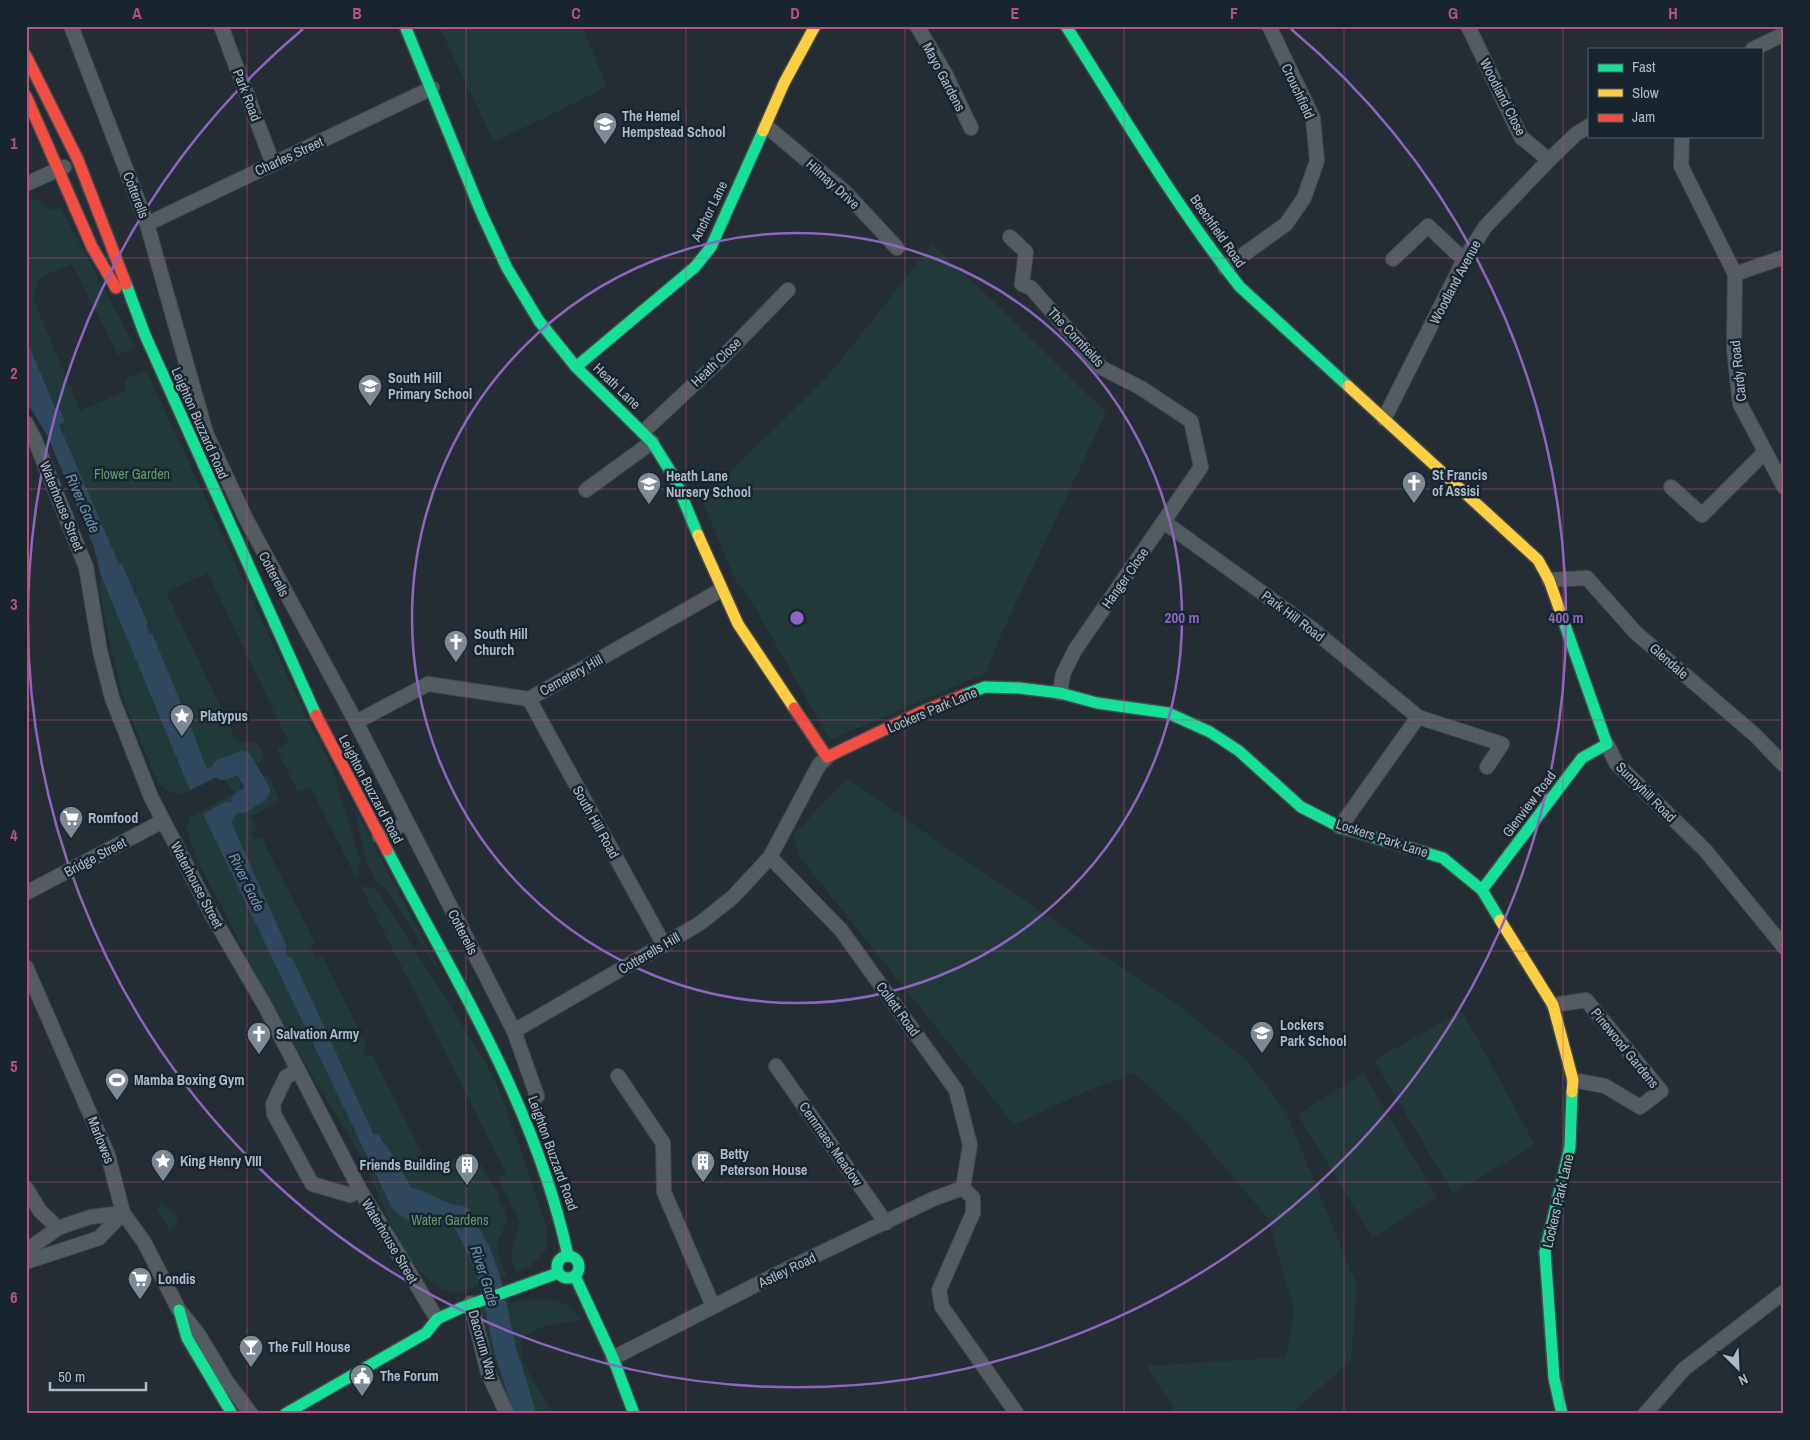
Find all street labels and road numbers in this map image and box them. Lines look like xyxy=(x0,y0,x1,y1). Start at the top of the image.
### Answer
street label: Mayo Gardens xyxy=(918,40,970,115)
street label: Woodland Close xyxy=(1476,55,1530,139)
street label: Crouchfield xyxy=(1277,61,1319,121)
street label: Park Road xyxy=(229,66,265,124)
street label: Charles Street xyxy=(252,132,326,180)
street label: Hilmay Drive xyxy=(802,155,864,213)
street label: Cotterells xyxy=(119,169,153,221)
street label: Anchor Lane xyxy=(686,178,731,245)
street label: Beechfield Road xyxy=(1186,191,1250,271)
street label: Woodland Avenue xyxy=(1425,237,1485,327)
street label: The Cornfields xyxy=(1044,303,1108,371)
street label: Heath Close xyxy=(687,334,745,390)
street label: Cardy Road xyxy=(1726,340,1750,402)
street label: Heath Lane xyxy=(589,359,645,413)
street label: Leighton Buzzard Road xyxy=(167,364,233,482)
street label: Waterhouse Street xyxy=(36,458,88,554)
street label: Hanger Close xyxy=(1097,544,1153,612)
street label: Cotterells xyxy=(255,548,293,600)
street label: Park Hill Road xyxy=(1258,587,1328,645)
street label: Glendale xyxy=(1646,639,1692,683)
street label: Cemetery Hill xyxy=(536,650,606,700)
street label: Lockers Park Lane xyxy=(884,683,980,737)
street label: Leighton Buzzard Road xyxy=(335,732,407,846)
street label: Sunnyhill Road xyxy=(1612,758,1680,826)
street label: Glenview Road xyxy=(1498,767,1560,841)
street label: South Hill Road xyxy=(569,782,623,862)
street label: Lockers Park Lane xyxy=(1334,815,1430,861)
street label: Bridge Street xyxy=(61,833,129,881)
street label: Waterhouse Street xyxy=(167,839,227,931)
street label: Cotterells xyxy=(444,906,482,958)
street label: Cotterells Hill xyxy=(615,928,683,978)
street label: Collett Road xyxy=(872,978,924,1040)
street label: Pinewood Gardens xyxy=(1587,1004,1663,1092)
street label: Leighton Buzzard Road xyxy=(524,1093,582,1213)
street label: Cemmaes Meadow xyxy=(795,1098,867,1190)
street label: Marlowes xyxy=(83,1114,119,1166)
street label: Lockers Park Lane xyxy=(1538,1152,1578,1250)
street label: Waterhouse Street xyxy=(358,1196,422,1286)
street label: Astley Road xyxy=(754,1248,819,1292)
street label: Dacorum Way xyxy=(464,1308,502,1382)

